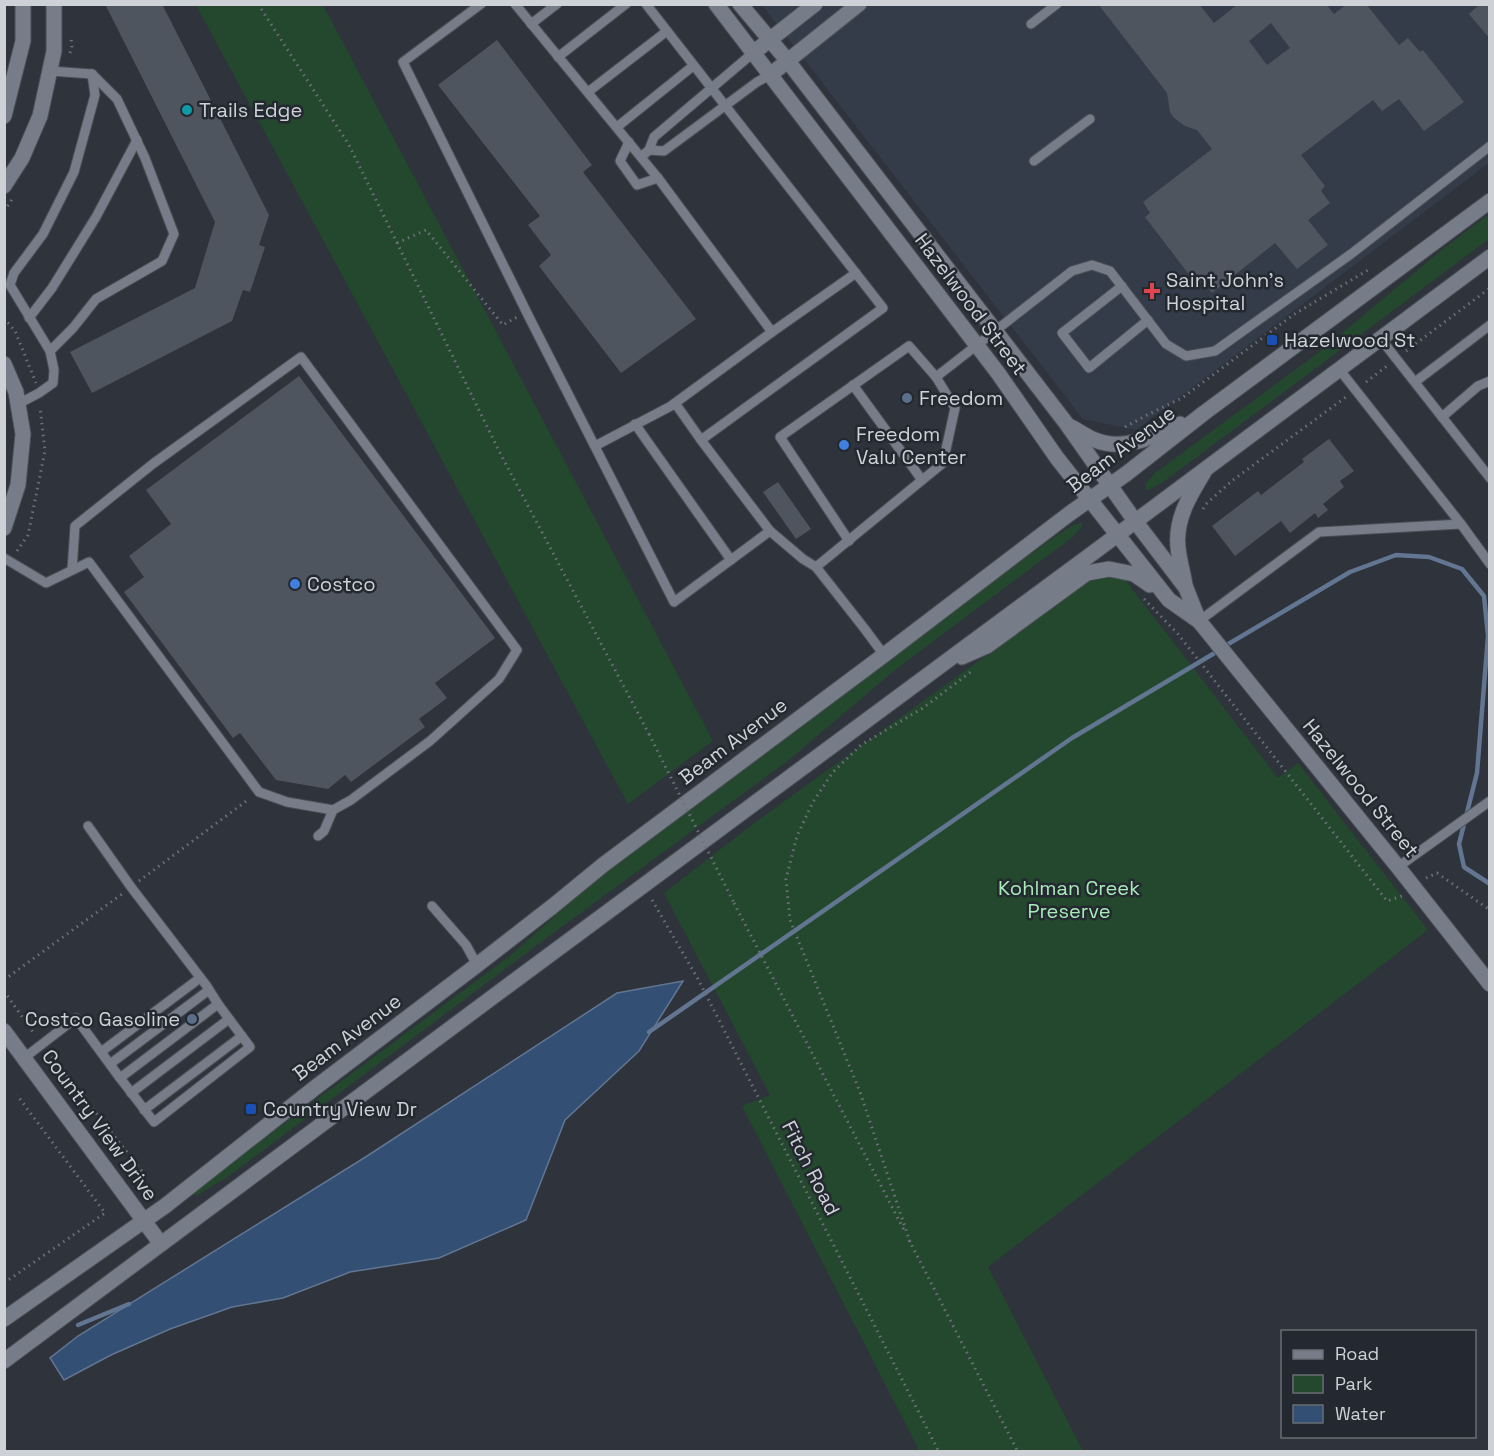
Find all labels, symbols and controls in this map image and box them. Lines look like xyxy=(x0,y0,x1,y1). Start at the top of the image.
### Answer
place label: Trails Edge xyxy=(199,97,302,123)
marker: Trails Edge xyxy=(180,103,194,117)
street label: Hazelwood Street xyxy=(909,228,1033,380)
place label: Saint John's Hospital xyxy=(1166,267,1284,316)
marker: Saint John's Hospital xyxy=(1143,282,1161,300)
place label: Hazelwood St xyxy=(1284,327,1415,353)
marker: Hazelwood St xyxy=(1265,333,1279,347)
place label: Freedom xyxy=(919,385,1003,411)
marker: Freedom xyxy=(900,391,914,405)
street label: Beam Avenue xyxy=(1062,400,1180,498)
place label: Freedom Valu Center xyxy=(856,421,966,470)
marker: Freedom Valu Center xyxy=(837,438,851,452)
place label: Costco xyxy=(307,571,376,597)
marker: Costco xyxy=(288,577,302,591)
street label: Beam Avenue xyxy=(674,692,792,790)
street label: Hazelwood Street xyxy=(1297,713,1425,863)
park label: Kohlman Creek Preserve xyxy=(998,875,1140,924)
street label: Beam Avenue xyxy=(288,988,406,1086)
place label: Costco Gasoline xyxy=(25,1006,180,1032)
marker: Costco Gasoline xyxy=(185,1012,199,1026)
street label: Country View Drive xyxy=(36,1044,164,1206)
place label: Country View Dr xyxy=(263,1096,417,1122)
marker: Country View Dr xyxy=(244,1102,258,1116)
street label: Fitch Road xyxy=(776,1116,846,1220)
legend xyxy=(1281,1330,1476,1438)
text: Road xyxy=(1335,1342,1379,1365)
text: Park xyxy=(1335,1372,1373,1395)
text: Water xyxy=(1335,1402,1386,1425)

